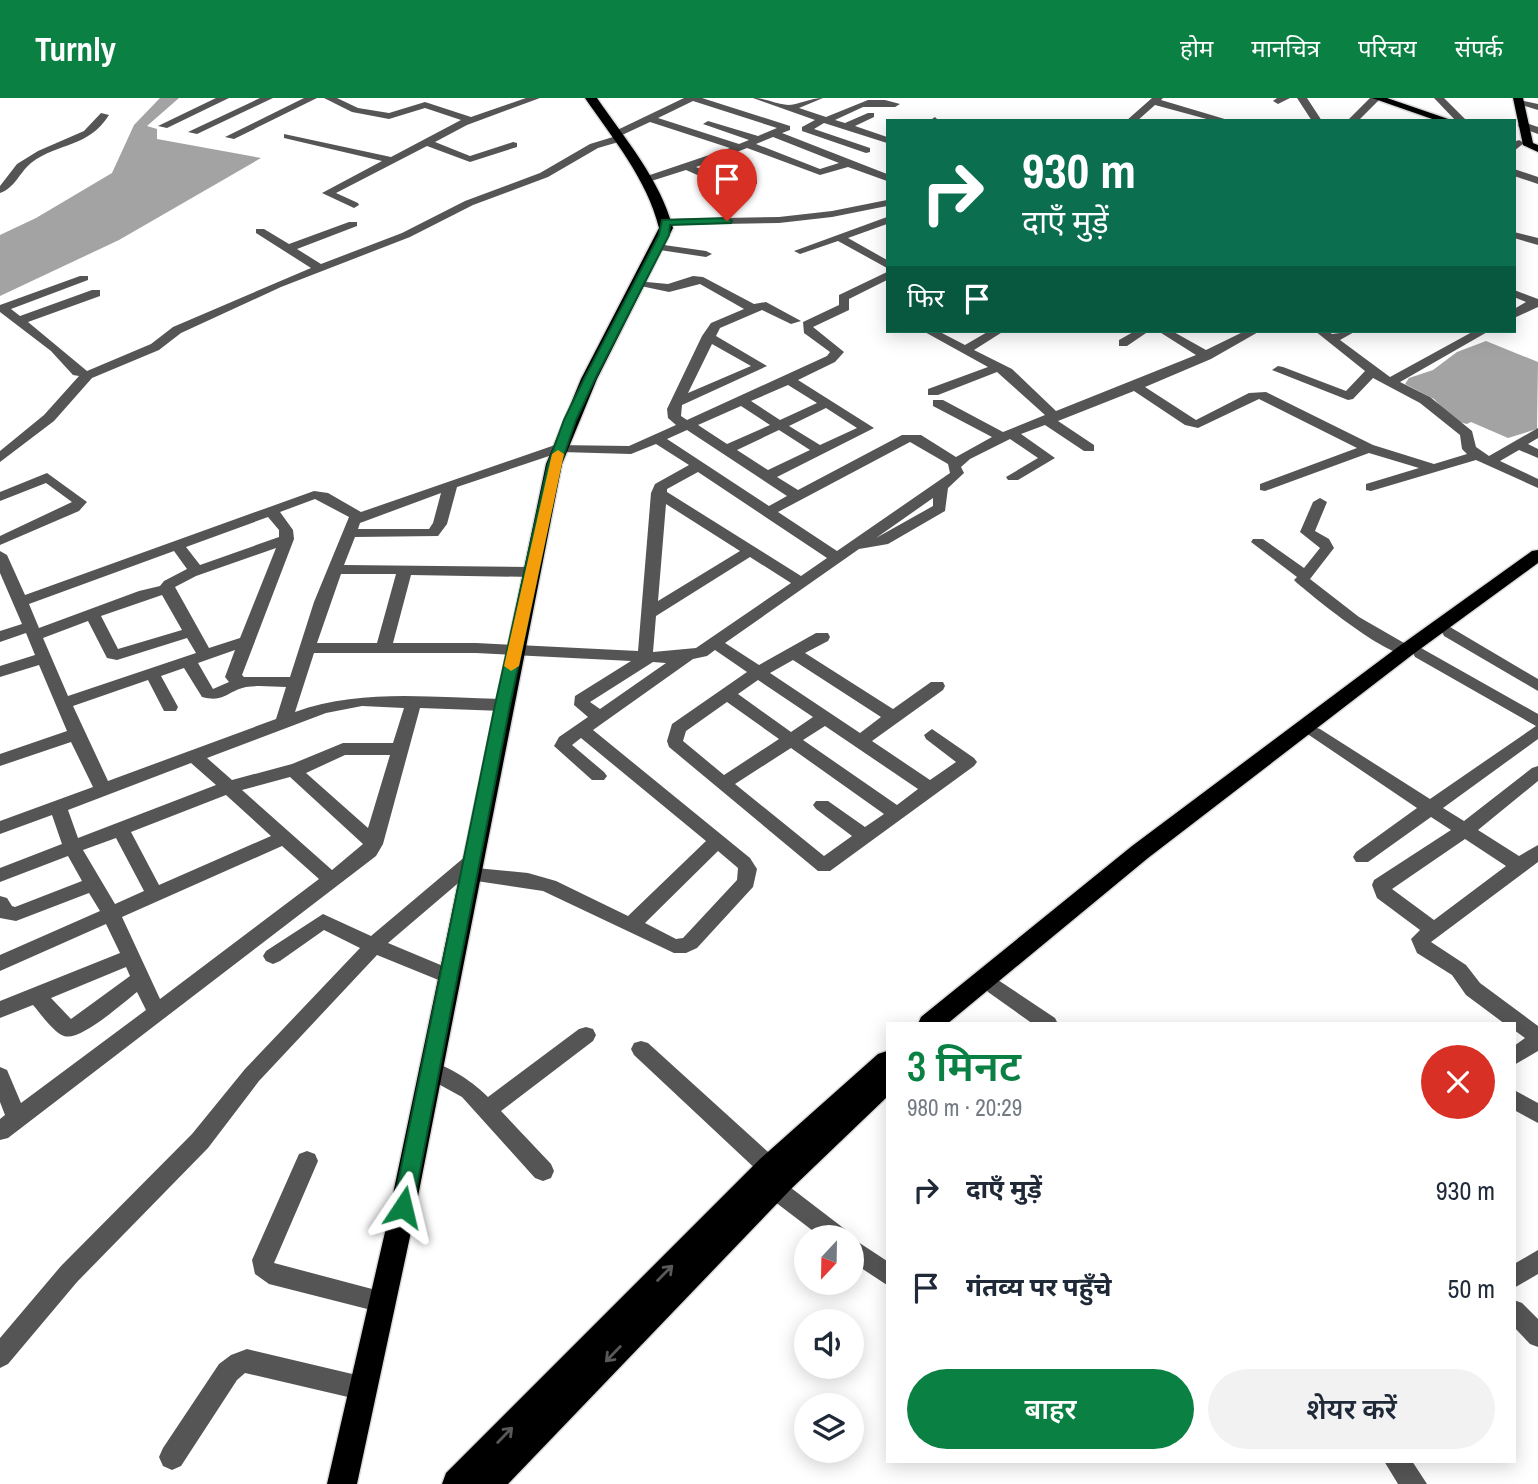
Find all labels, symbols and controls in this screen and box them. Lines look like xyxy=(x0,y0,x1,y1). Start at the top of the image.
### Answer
text: Turnly xyxy=(35,27,116,71)
text: होम xyxy=(1180,32,1213,64)
text: मानचित्र xyxy=(1251,32,1320,64)
text: परिचय xyxy=(1358,32,1417,64)
text: संपर्क xyxy=(1455,32,1503,64)
text: 930 m xyxy=(1022,137,1136,203)
icon: right xyxy=(907,147,998,238)
pin xyxy=(697,149,757,221)
icon: arrive xyxy=(708,160,746,198)
text: दाएँ मुड़ें xyxy=(1022,200,1109,243)
text: फिर xyxy=(907,280,944,315)
icon: arrive xyxy=(958,280,996,318)
text: 3 मिनट xyxy=(907,1038,1021,1094)
button: close xyxy=(1421,1045,1495,1119)
text: 980 m · 20:29 xyxy=(907,1092,1022,1123)
position arrow xyxy=(366,1170,440,1244)
icon: right xyxy=(907,1171,945,1209)
text: दाएँ मुड़ें xyxy=(966,1171,1042,1206)
text: 930 m xyxy=(1436,1173,1495,1208)
north arrow xyxy=(794,1225,864,1295)
map controls xyxy=(794,1225,864,1463)
one-way arrow xyxy=(656,1265,673,1282)
icon: arrive xyxy=(907,1269,945,1307)
text: गंतव्य पर पहुँचे xyxy=(966,1269,1112,1304)
text: 50 m xyxy=(1448,1271,1495,1306)
button: sound xyxy=(794,1309,864,1379)
one-way arrow xyxy=(605,1345,622,1362)
button: बाहर xyxy=(907,1369,1194,1449)
button: शेयर करें xyxy=(1208,1369,1495,1449)
button: layers xyxy=(794,1393,864,1463)
one-way arrow xyxy=(496,1427,513,1444)

